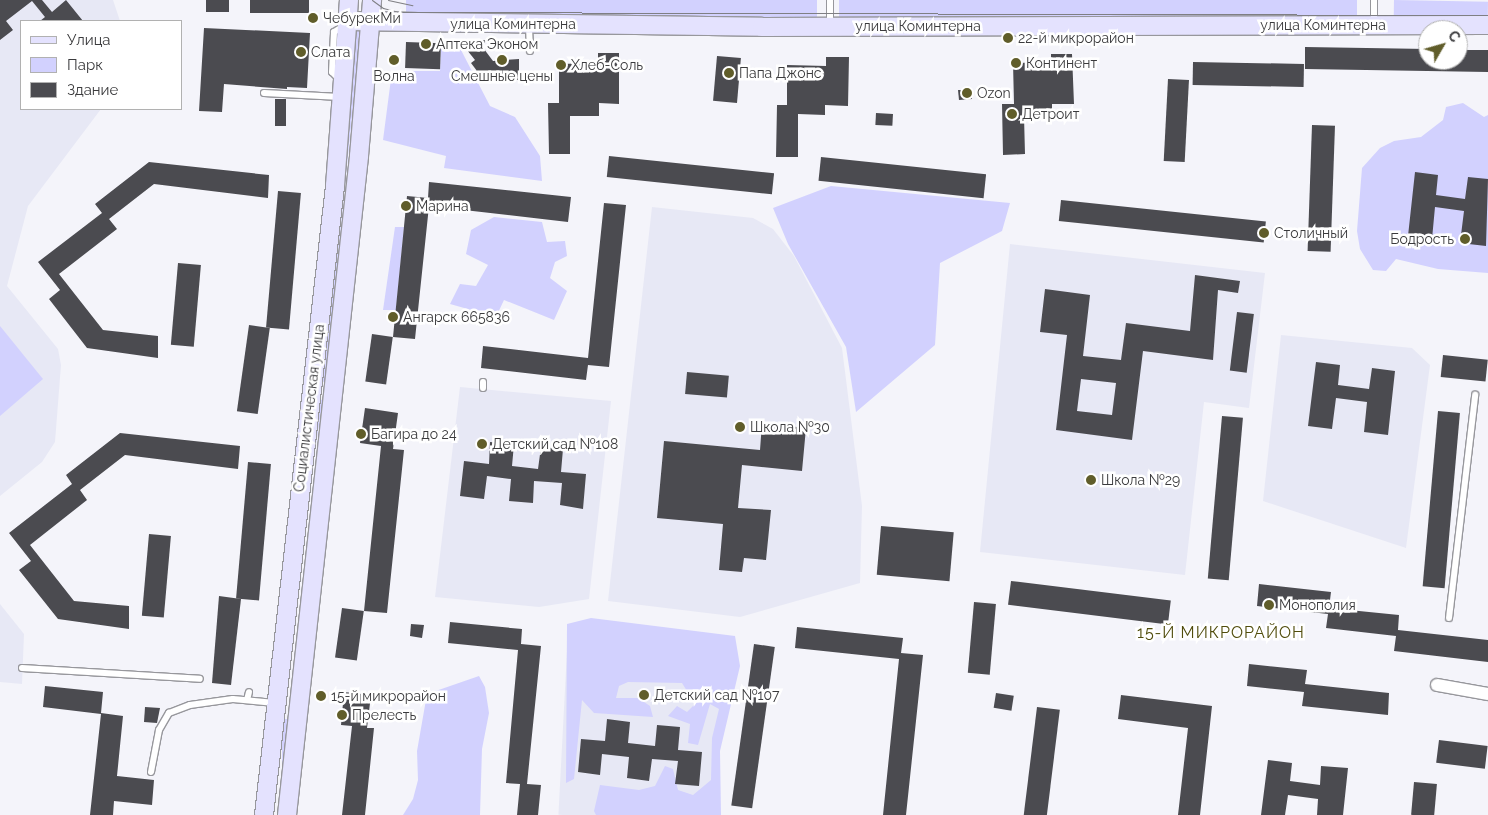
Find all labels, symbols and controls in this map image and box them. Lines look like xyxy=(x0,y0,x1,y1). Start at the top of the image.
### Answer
place label: ЧебурекМи xyxy=(323,10,401,26)
marker: ЧебурекМи xyxy=(307,12,319,24)
street label: улица Коминтерна xyxy=(450,16,576,32)
street label: улица Коминтерна xyxy=(1260,17,1386,33)
street label: улица Коминтерна xyxy=(855,18,981,34)
legend xyxy=(20,20,182,110)
north arrow xyxy=(1418,20,1468,70)
text: С xyxy=(1445,28,1463,45)
place label: 22-й микрорайон xyxy=(1018,30,1134,46)
text: Улица xyxy=(67,31,111,49)
marker: 22-й микрорайон xyxy=(1002,32,1014,44)
place label: Аптека Эконом xyxy=(436,36,538,52)
marker: Аптека Эконом xyxy=(420,38,432,50)
place label: Слата xyxy=(311,44,350,60)
marker: Слата xyxy=(295,46,307,58)
marker: Волна xyxy=(388,54,400,66)
marker: Смешные цены xyxy=(496,54,508,66)
place label: Континент xyxy=(1026,55,1097,71)
text: Парк xyxy=(67,56,103,74)
place label: Хлеб-Соль xyxy=(571,57,643,73)
marker: Континент xyxy=(1010,57,1022,69)
marker: Хлеб-Соль xyxy=(555,59,567,71)
place label: Папа Джонс xyxy=(739,65,821,81)
marker: Папа Джонс xyxy=(723,67,735,79)
place label: Волна xyxy=(373,68,415,84)
place label: Смешные цены xyxy=(451,68,553,84)
text: Здание xyxy=(67,81,118,99)
place label: Ozon xyxy=(977,85,1011,101)
marker: Ozon xyxy=(961,87,973,99)
place label: Детроит xyxy=(1022,106,1079,122)
marker: Детроит xyxy=(1006,108,1018,120)
place label: Марина xyxy=(416,198,469,214)
marker: Марина xyxy=(400,200,412,212)
place label: Столичный xyxy=(1274,225,1348,241)
marker: Столичный xyxy=(1258,227,1270,239)
place label: Бодрость xyxy=(1390,231,1454,247)
marker: Бодрость xyxy=(1458,232,1472,246)
place label: Ангарск 665836 xyxy=(403,309,510,325)
marker: Ангарск 665836 xyxy=(387,311,399,323)
street label: Социалистическая улица xyxy=(290,323,328,493)
place label: Школа №30 xyxy=(750,419,830,435)
marker: Школа №30 xyxy=(734,421,746,433)
place label: Багира до 24 xyxy=(371,426,457,442)
marker: Багира до 24 xyxy=(355,428,367,440)
place label: Детский сад №108 xyxy=(492,436,618,452)
marker: Детский сад №108 xyxy=(476,438,488,450)
place label: Школа №29 xyxy=(1101,472,1180,488)
marker: Школа №29 xyxy=(1085,474,1097,486)
place label: Монополия xyxy=(1279,597,1356,613)
marker: Монополия xyxy=(1263,599,1275,611)
district label: 15-Й МИКРОРАЙОН xyxy=(1135,623,1307,643)
place label: Детский сад №107 xyxy=(654,687,779,703)
place label: 15-й микрорайон xyxy=(331,688,446,704)
marker: Детский сад №107 xyxy=(638,689,650,701)
marker: 15-й микрорайон xyxy=(315,690,327,702)
place label: Прелесть xyxy=(352,707,416,723)
marker: Прелесть xyxy=(336,709,348,721)

